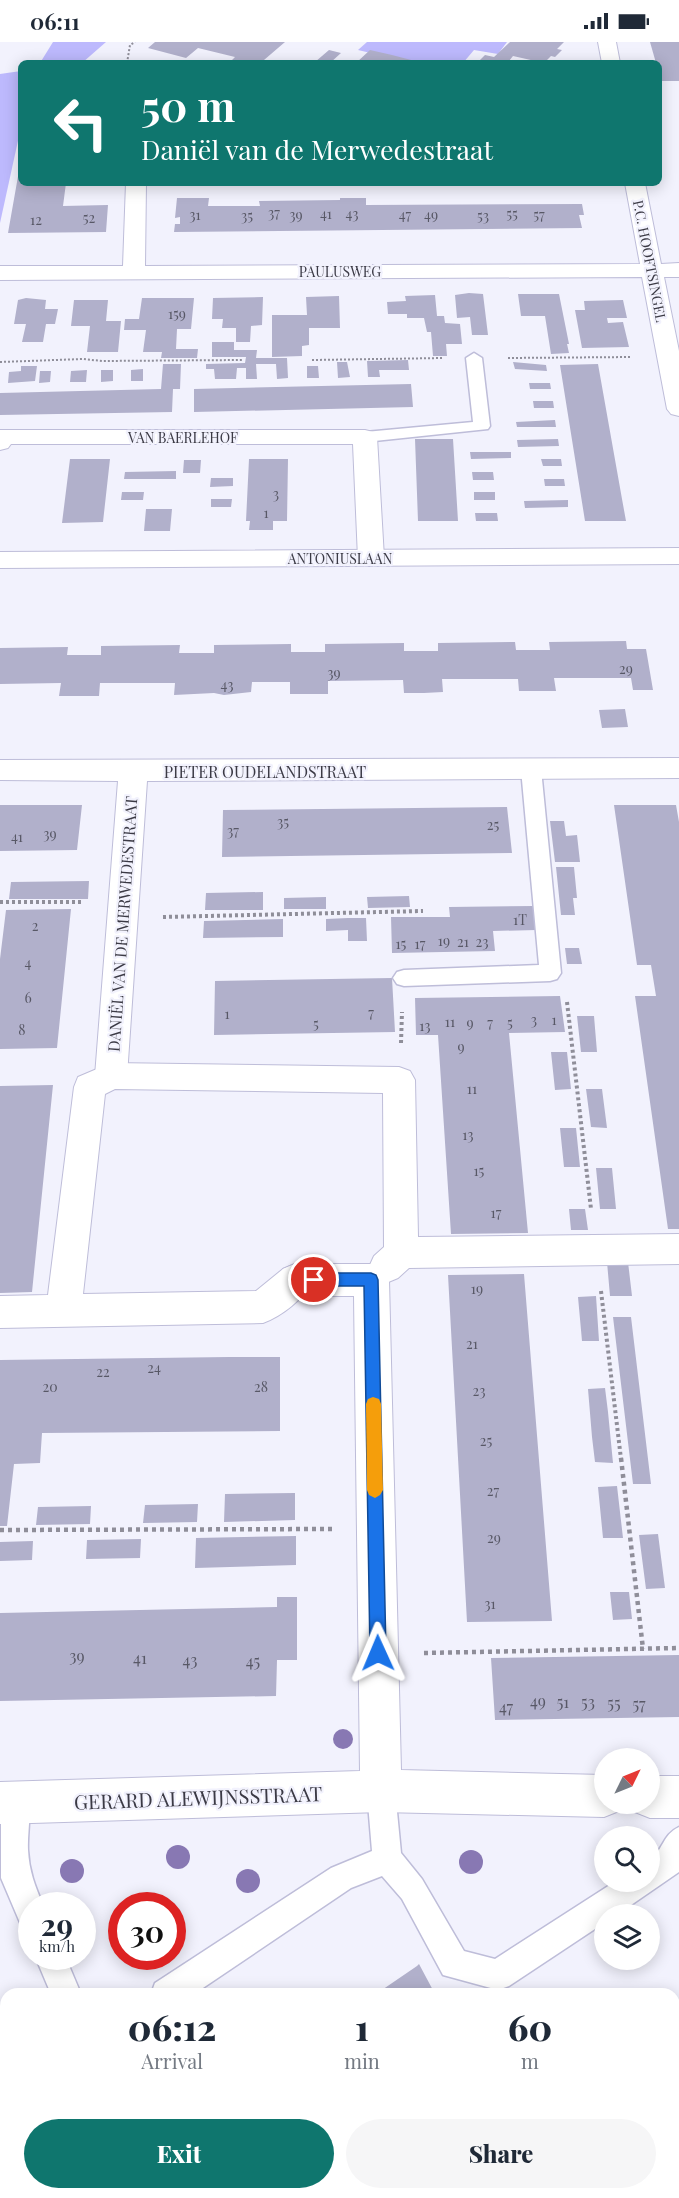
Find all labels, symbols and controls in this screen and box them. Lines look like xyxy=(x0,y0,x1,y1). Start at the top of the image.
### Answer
text: 06:11 xyxy=(30,6,80,36)
text: 50 m xyxy=(141,77,235,133)
icon: left xyxy=(42,84,120,162)
text: Daniël van de Merwedestraat xyxy=(141,131,493,167)
street label: P.C. HOOFTSINGEL xyxy=(629,198,671,324)
house number: 37 xyxy=(268,203,280,222)
house number: 41 xyxy=(320,204,332,223)
house number: 43 xyxy=(346,204,358,223)
house number: 55 xyxy=(506,204,518,223)
house number: 31 xyxy=(189,205,201,224)
house number: 39 xyxy=(289,205,303,224)
house number: 47 xyxy=(399,205,412,224)
house number: 49 xyxy=(424,205,438,224)
house number: 57 xyxy=(533,205,545,224)
house number: 35 xyxy=(241,206,253,225)
house number: 53 xyxy=(477,206,489,225)
house number: 52 xyxy=(83,208,96,227)
house number: 12 xyxy=(30,210,42,229)
street label: PAULUSWEG xyxy=(299,262,381,281)
house number: 159 xyxy=(168,304,186,323)
street label: VAN BAERLEHOF xyxy=(127,428,238,447)
house number: 3 xyxy=(273,484,279,503)
house number: 1 xyxy=(263,503,269,522)
street label: ANTONIUSLAAN xyxy=(287,549,392,568)
house number: 29 xyxy=(619,659,633,678)
house number: 39 xyxy=(327,663,341,682)
house number: 43 xyxy=(221,675,233,694)
street label: PIETER OUDELANDSTRAAT xyxy=(164,761,366,782)
street label: DANIËL VAN DE MERWEDESTRAAT xyxy=(103,795,141,1053)
house number: 35 xyxy=(277,812,289,831)
house number: 25 xyxy=(487,815,499,834)
house number: 37 xyxy=(227,821,239,840)
house number: 39 xyxy=(43,824,57,843)
house number: 41 xyxy=(11,827,23,846)
house number: 1T xyxy=(513,910,527,929)
house number: 2 xyxy=(32,916,39,935)
house number: 19 xyxy=(438,931,450,950)
house number: 21 xyxy=(457,932,469,951)
house number: 23 xyxy=(475,932,489,951)
house number: 15 xyxy=(396,934,407,953)
house number: 17 xyxy=(415,934,426,953)
house number: 4 xyxy=(25,953,32,972)
house number: 6 xyxy=(24,988,32,1007)
house number: 7 xyxy=(368,1003,374,1022)
house number: 1 xyxy=(224,1004,230,1023)
house number: 3 xyxy=(531,1010,537,1029)
house number: 1 xyxy=(551,1010,557,1029)
house number: 11 xyxy=(445,1012,455,1031)
house number: 9 xyxy=(466,1013,474,1032)
house number: 7 xyxy=(487,1013,493,1032)
house number: 5 xyxy=(507,1013,513,1032)
house number: 5 xyxy=(313,1014,319,1033)
house number: 13 xyxy=(419,1016,431,1035)
house number: 8 xyxy=(18,1020,26,1039)
house number: 9 xyxy=(457,1037,465,1056)
house number: 11 xyxy=(467,1079,477,1098)
house number: 13 xyxy=(462,1125,474,1144)
house number: 15 xyxy=(474,1161,485,1180)
house number: 17 xyxy=(491,1203,502,1222)
pin xyxy=(288,1254,339,1305)
icon: arrive xyxy=(297,1263,330,1296)
house number: 19 xyxy=(471,1279,483,1298)
house number: 21 xyxy=(466,1334,478,1353)
house number: 24 xyxy=(147,1358,161,1377)
house number: 22 xyxy=(96,1362,110,1381)
house number: 20 xyxy=(42,1377,58,1396)
house number: 28 xyxy=(254,1377,268,1396)
house number: 23 xyxy=(472,1381,486,1400)
house number: 25 xyxy=(480,1431,492,1450)
house number: 27 xyxy=(487,1481,500,1500)
house number: 29 xyxy=(487,1528,501,1547)
house number: 31 xyxy=(484,1594,496,1613)
position arrow xyxy=(346,1621,410,1685)
house number: 39 xyxy=(69,1645,85,1666)
house number: 41 xyxy=(133,1647,147,1668)
house number: 43 xyxy=(183,1649,197,1670)
house number: 45 xyxy=(246,1650,260,1671)
house number: 49 xyxy=(530,1690,546,1711)
house number: 51 xyxy=(557,1691,569,1712)
house number: 53 xyxy=(581,1691,595,1712)
house number: 55 xyxy=(607,1692,621,1713)
house number: 57 xyxy=(632,1693,646,1714)
house number: 47 xyxy=(499,1696,514,1717)
north arrow xyxy=(594,1748,660,1814)
map controls xyxy=(594,1748,660,1970)
street label: GERARD ALEWIJNSSTRAAT xyxy=(73,1779,323,1815)
button: search xyxy=(594,1826,660,1892)
speed limit sign: 30 xyxy=(108,1892,186,1970)
text: 29 xyxy=(41,1904,73,1944)
button: layers xyxy=(594,1904,660,1970)
text: km/h xyxy=(39,1936,75,1956)
text: 06:12 xyxy=(128,2002,216,2050)
text: 1 xyxy=(355,2002,369,2050)
text: 60 xyxy=(508,2002,552,2050)
text: Arrival xyxy=(141,2047,203,2074)
text: min xyxy=(344,2047,380,2074)
text: m xyxy=(521,2047,539,2074)
button: Exit xyxy=(24,2119,334,2188)
button: Share xyxy=(346,2119,656,2188)

